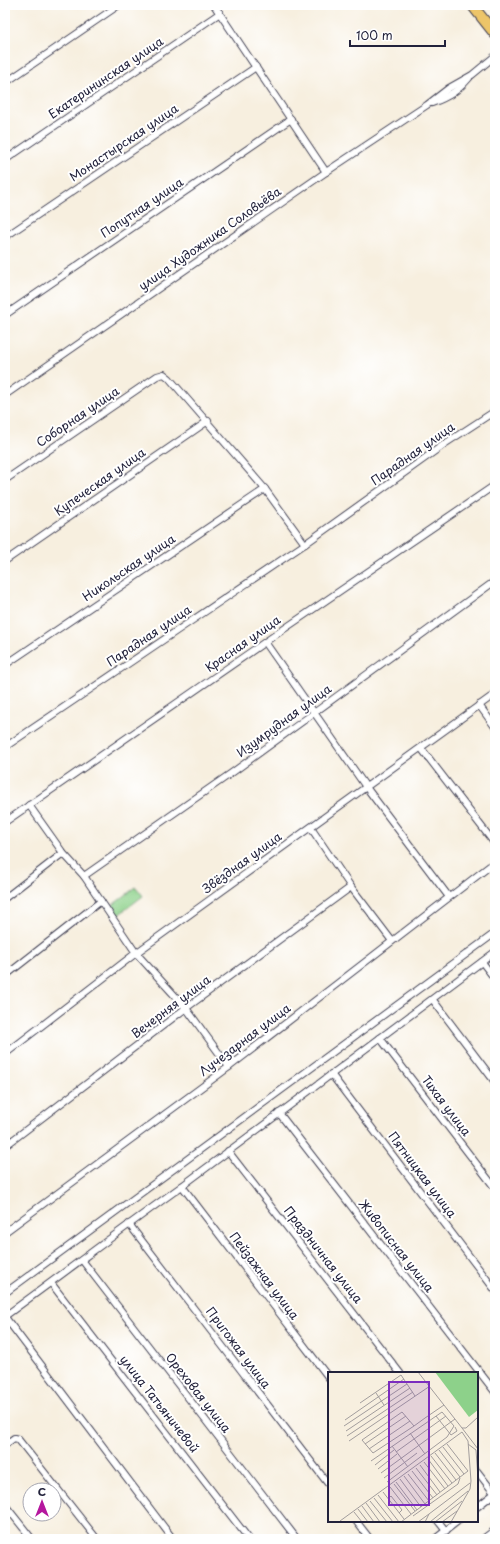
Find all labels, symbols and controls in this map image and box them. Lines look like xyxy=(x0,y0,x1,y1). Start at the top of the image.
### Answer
scale bar xyxy=(350,22,445,48)
text: 100 m xyxy=(356,26,393,44)
street label: Екатерининская улица xyxy=(44,32,167,122)
street label: Монастырская улица xyxy=(65,99,182,185)
street label: Попутная улица xyxy=(96,173,187,242)
street label: улица Художника Соловьёва xyxy=(135,182,285,294)
street label: Соборная улица xyxy=(32,381,123,451)
street label: Парадная улица xyxy=(367,417,458,489)
street label: Купеческая улица xyxy=(50,443,149,519)
street label: Никольская улица xyxy=(78,529,179,605)
street label: Парадная улица xyxy=(102,600,195,670)
street label: Красная улица xyxy=(201,610,284,676)
street label: Изумрудная улица xyxy=(232,679,335,761)
street label: Звёздная улица xyxy=(198,827,285,897)
street label: Вечерняя улица xyxy=(127,970,214,1042)
street label: Лучезарная улица xyxy=(195,998,294,1080)
street label: Тихая улица xyxy=(418,1071,476,1140)
street label: Пятницкая улица xyxy=(384,1128,461,1221)
street label: Живописная улица xyxy=(355,1195,439,1296)
street label: Праздничная улица xyxy=(280,1202,368,1307)
street label: Пейзажная улица xyxy=(226,1228,304,1323)
street label: Пригожая улица xyxy=(202,1303,276,1392)
street label: Ореховая улица xyxy=(162,1349,236,1436)
street label: улица Татьяничевой xyxy=(116,1351,204,1456)
inset map xyxy=(328,1372,478,1522)
north arrow xyxy=(22,1482,62,1522)
text: С xyxy=(38,1483,46,1500)

